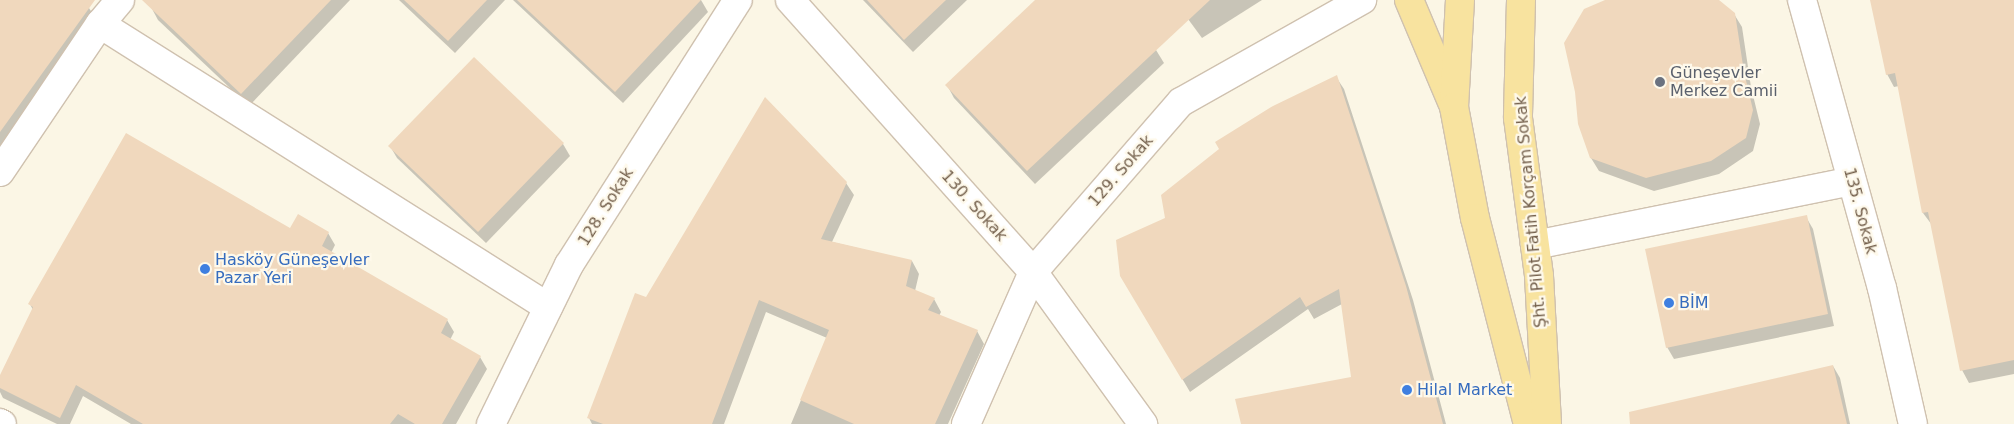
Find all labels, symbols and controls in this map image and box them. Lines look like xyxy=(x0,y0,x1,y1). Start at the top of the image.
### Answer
place label: Güneşevler Merkez Camii xyxy=(1670,63,1778,101)
marker: Güneşevler Merkez Camii xyxy=(1654,76,1666,88)
street label: Şht. Pilot Fatih Korçam Sokak xyxy=(1511,95,1551,329)
street label: 129. Sokak xyxy=(1085,131,1157,211)
street label: 128. Sokak xyxy=(574,164,638,250)
street label: 135. Sokak xyxy=(1839,166,1881,256)
street label: 130. Sokak xyxy=(937,167,1011,245)
place label: Hasköy Güneşevler Pazar Yeri xyxy=(215,250,369,288)
marker: Hasköy Güneşevler Pazar Yeri xyxy=(199,263,211,275)
place label: BİM xyxy=(1679,293,1708,313)
marker: BİM xyxy=(1663,297,1675,309)
place label: Hilal Market xyxy=(1417,380,1512,400)
marker: Hilal Market xyxy=(1401,384,1413,396)

